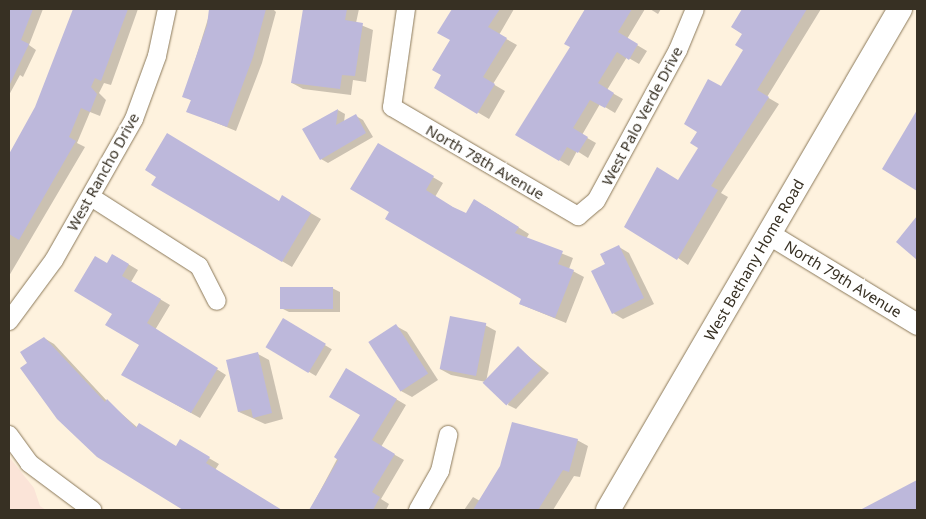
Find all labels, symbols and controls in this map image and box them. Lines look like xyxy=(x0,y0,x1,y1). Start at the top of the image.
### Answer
street label: West Palo Verde Drive xyxy=(598,43,686,189)
street label: West Rancho Drive xyxy=(63,110,143,234)
street label: North 78th Avenue xyxy=(423,121,547,203)
street label: West Bethany Home Road xyxy=(700,176,808,344)
street label: North 79th Avenue xyxy=(781,237,905,321)

